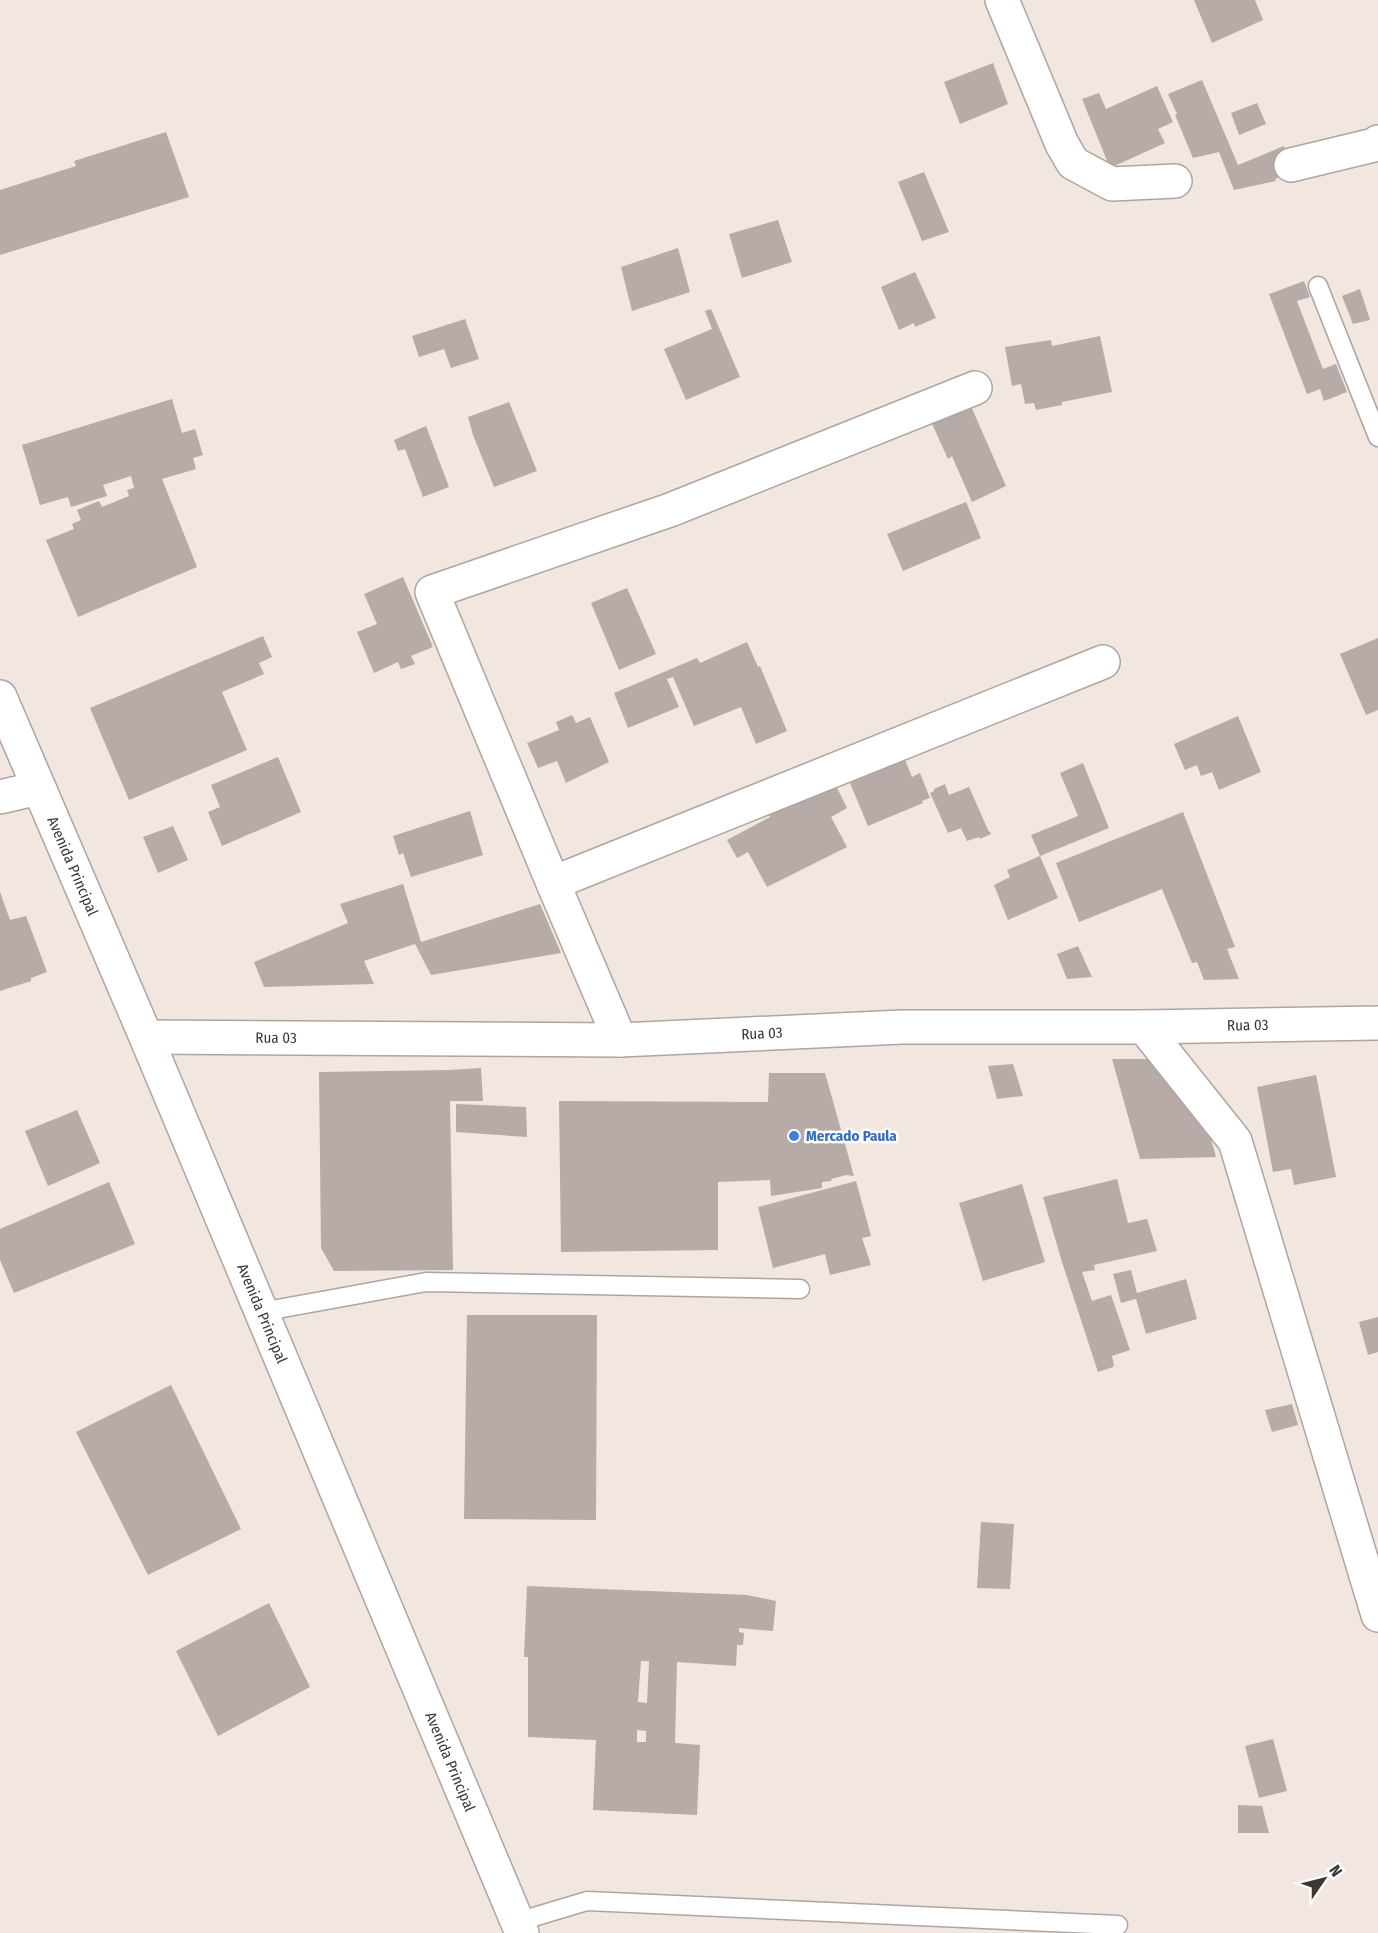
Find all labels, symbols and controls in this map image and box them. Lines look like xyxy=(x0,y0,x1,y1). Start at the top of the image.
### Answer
street label: Avenida Principal xyxy=(43,814,102,918)
street label: Rua 03 xyxy=(1227,1016,1269,1035)
street label: Rua 03 xyxy=(741,1024,783,1043)
street label: Rua 03 xyxy=(255,1029,297,1047)
place label: Mercado Paula xyxy=(806,1127,897,1145)
marker: Mercado Paula xyxy=(787,1129,801,1143)
street label: Avenida Principal xyxy=(233,1261,291,1366)
street label: Avenida Principal xyxy=(421,1709,479,1814)
north arrow xyxy=(1294,1849,1354,1909)
text: N xyxy=(1325,1861,1346,1880)

